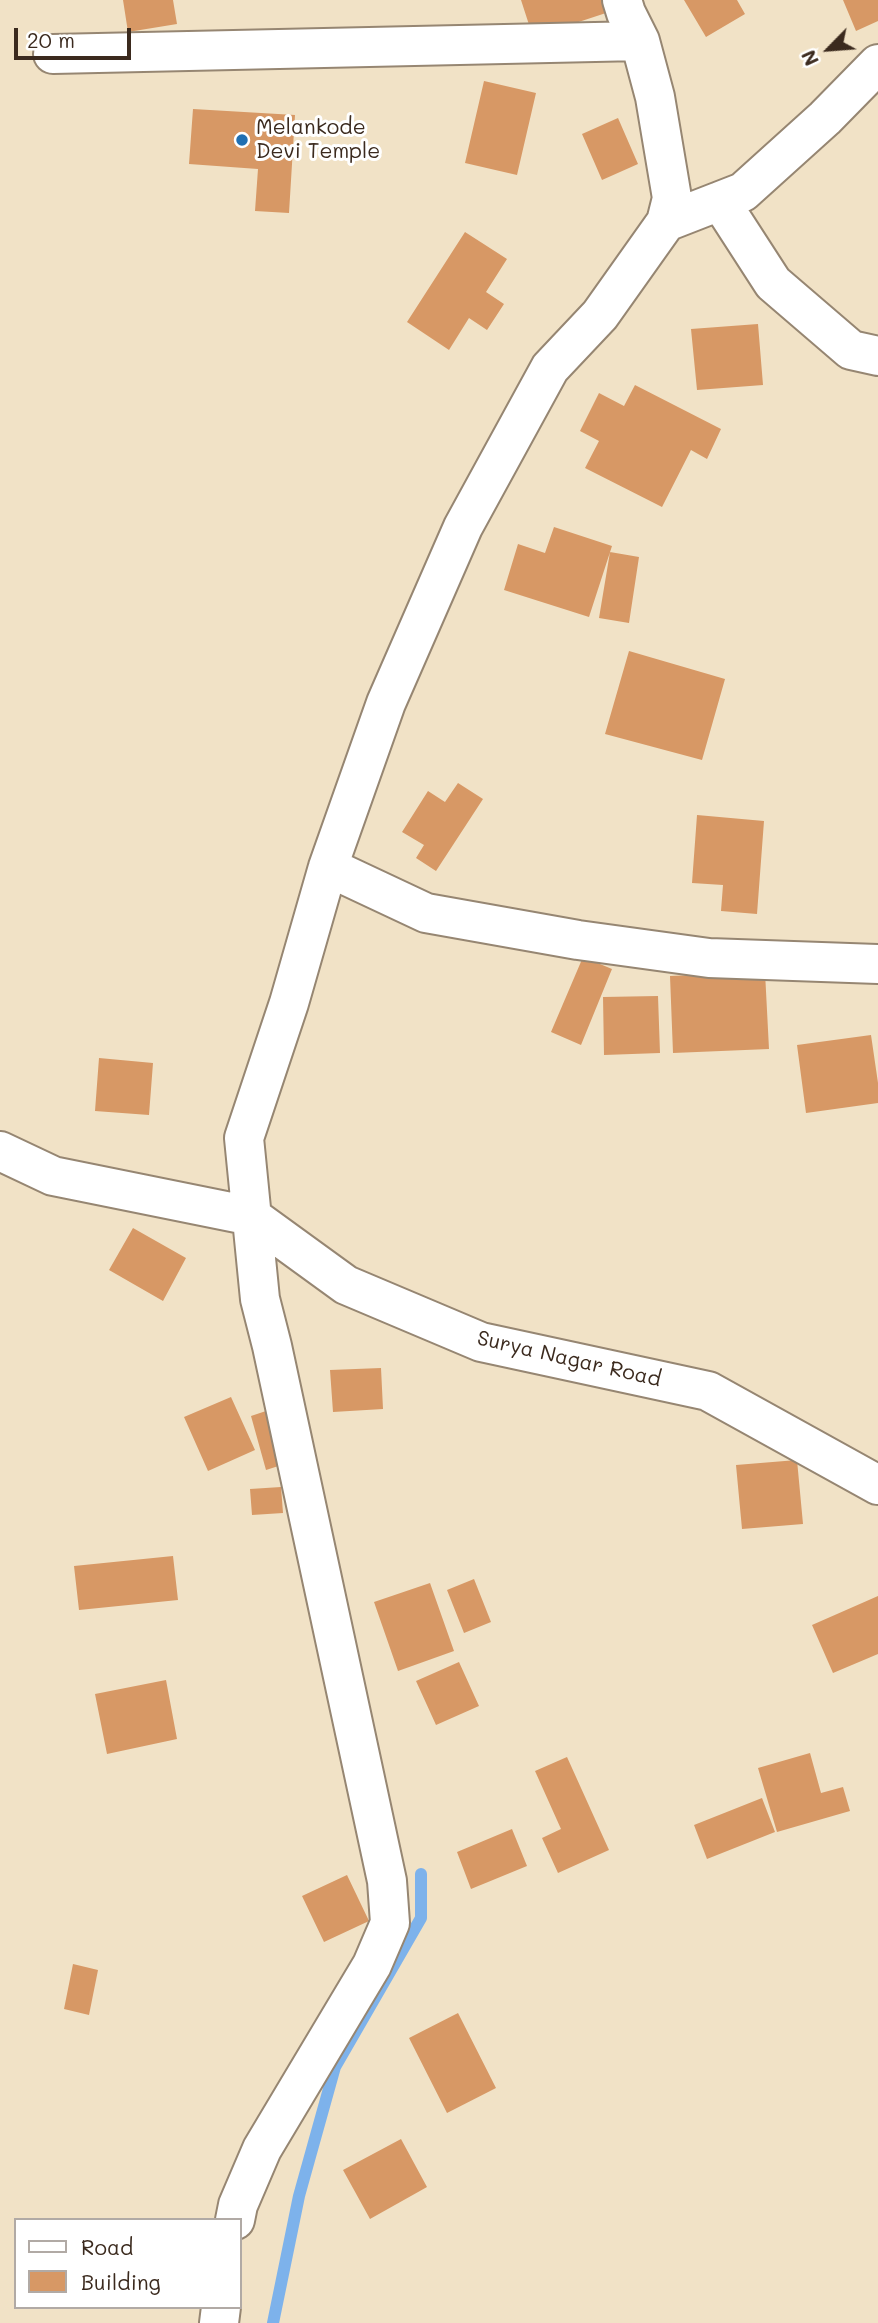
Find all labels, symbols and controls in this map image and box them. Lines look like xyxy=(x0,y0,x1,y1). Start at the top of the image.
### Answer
scale bar xyxy=(18,14,135,58)
north arrow xyxy=(794,14,864,84)
text: 20 m xyxy=(27,26,75,53)
text: N xyxy=(795,46,824,70)
place label: Melankode Devi Temple xyxy=(256,115,380,165)
marker: Melankode Devi Temple xyxy=(234,132,250,148)
street label: Surya Nagar Road xyxy=(475,1326,663,1392)
legend xyxy=(14,2218,242,2309)
text: Road xyxy=(81,2233,133,2260)
text: Building xyxy=(81,2268,161,2295)

